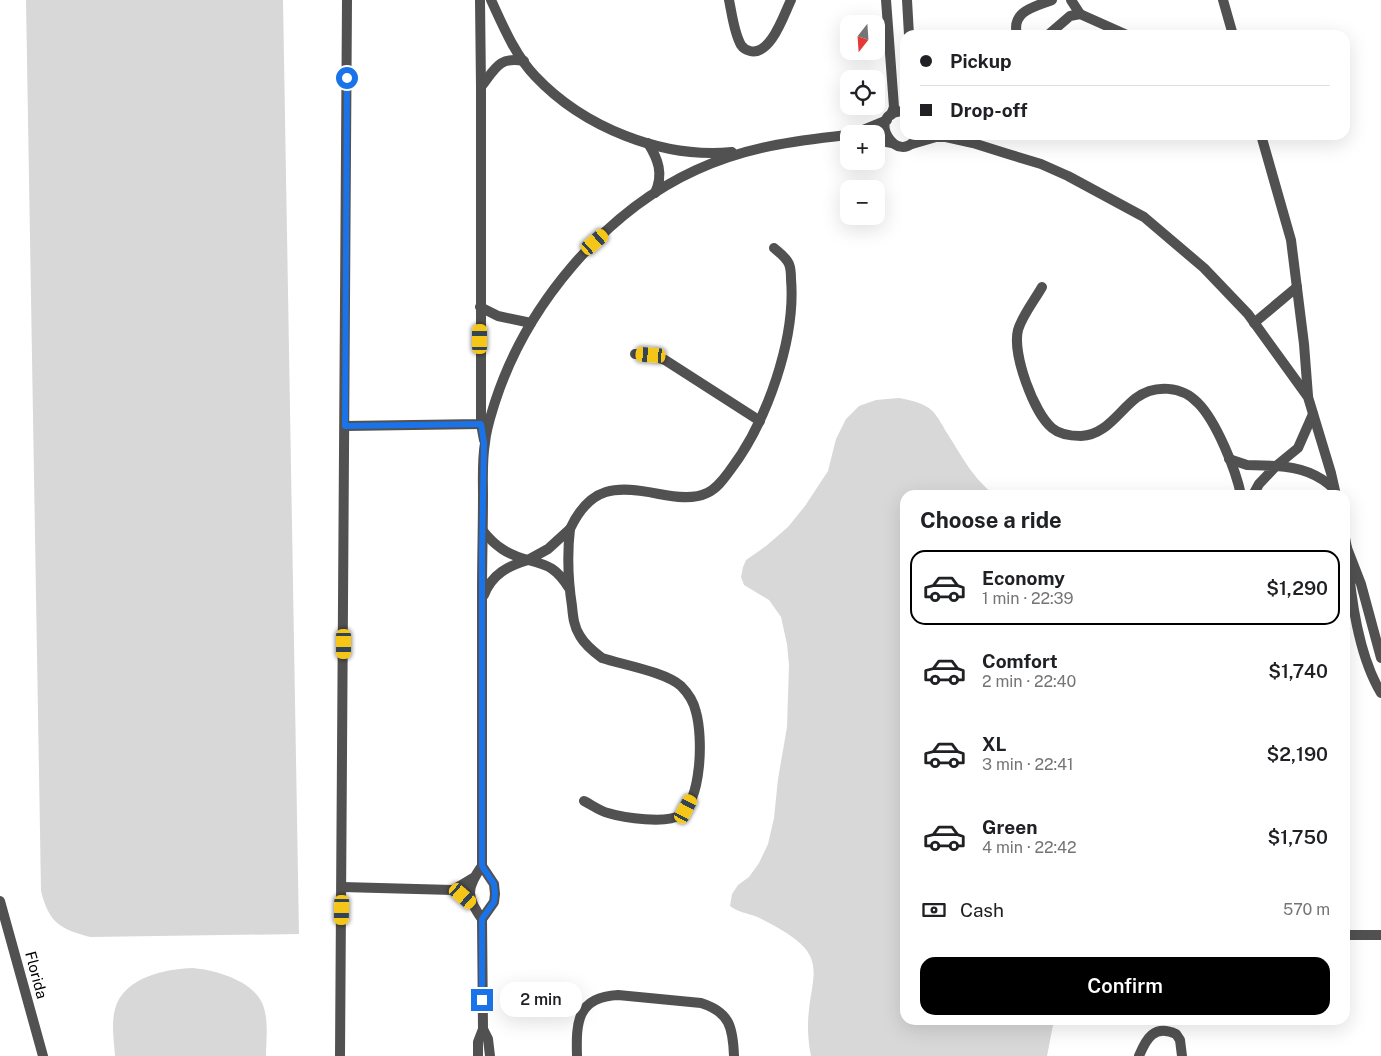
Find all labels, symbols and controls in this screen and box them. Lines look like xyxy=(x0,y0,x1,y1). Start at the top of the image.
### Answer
north arrow xyxy=(840,15,885,60)
map controls xyxy=(840,15,885,225)
text: Pickup xyxy=(950,50,1012,72)
route start xyxy=(336,67,358,89)
button: locate xyxy=(840,70,885,115)
text: Drop-off xyxy=(950,99,1027,121)
button: + xyxy=(840,125,885,170)
button: − xyxy=(840,180,885,225)
car xyxy=(578,226,611,258)
car xyxy=(472,324,487,354)
car xyxy=(635,346,666,364)
text: Choose a ride xyxy=(920,507,1062,533)
icon: car xyxy=(922,565,967,610)
text: Economy xyxy=(982,567,1065,589)
text: $1,290 xyxy=(1266,577,1328,599)
text: 1 min · 22:39 xyxy=(982,589,1074,608)
car xyxy=(336,629,351,659)
icon: car xyxy=(922,648,967,693)
text: Comfort xyxy=(982,650,1058,672)
text: $1,740 xyxy=(1268,660,1328,682)
text: 2 min · 22:40 xyxy=(982,672,1076,691)
icon: car xyxy=(922,731,967,776)
text: XL xyxy=(982,733,1007,755)
text: $2,190 xyxy=(1267,743,1328,765)
text: 3 min · 22:41 xyxy=(982,755,1074,774)
car xyxy=(672,792,699,826)
icon: car xyxy=(922,814,967,859)
text: Green xyxy=(982,816,1037,838)
text: $1,750 xyxy=(1267,826,1328,848)
text: 4 min · 22:42 xyxy=(982,838,1077,857)
car xyxy=(446,880,479,912)
car xyxy=(334,895,349,925)
icon: cash xyxy=(920,896,948,924)
text: Cash xyxy=(960,899,1004,921)
text: 570 m xyxy=(1283,900,1330,919)
street label: Florida xyxy=(22,949,51,1000)
button: Confirm xyxy=(920,957,1330,1015)
callout: 2 min xyxy=(500,982,582,1018)
route end xyxy=(471,989,493,1011)
text: 2 min xyxy=(520,990,562,1009)

